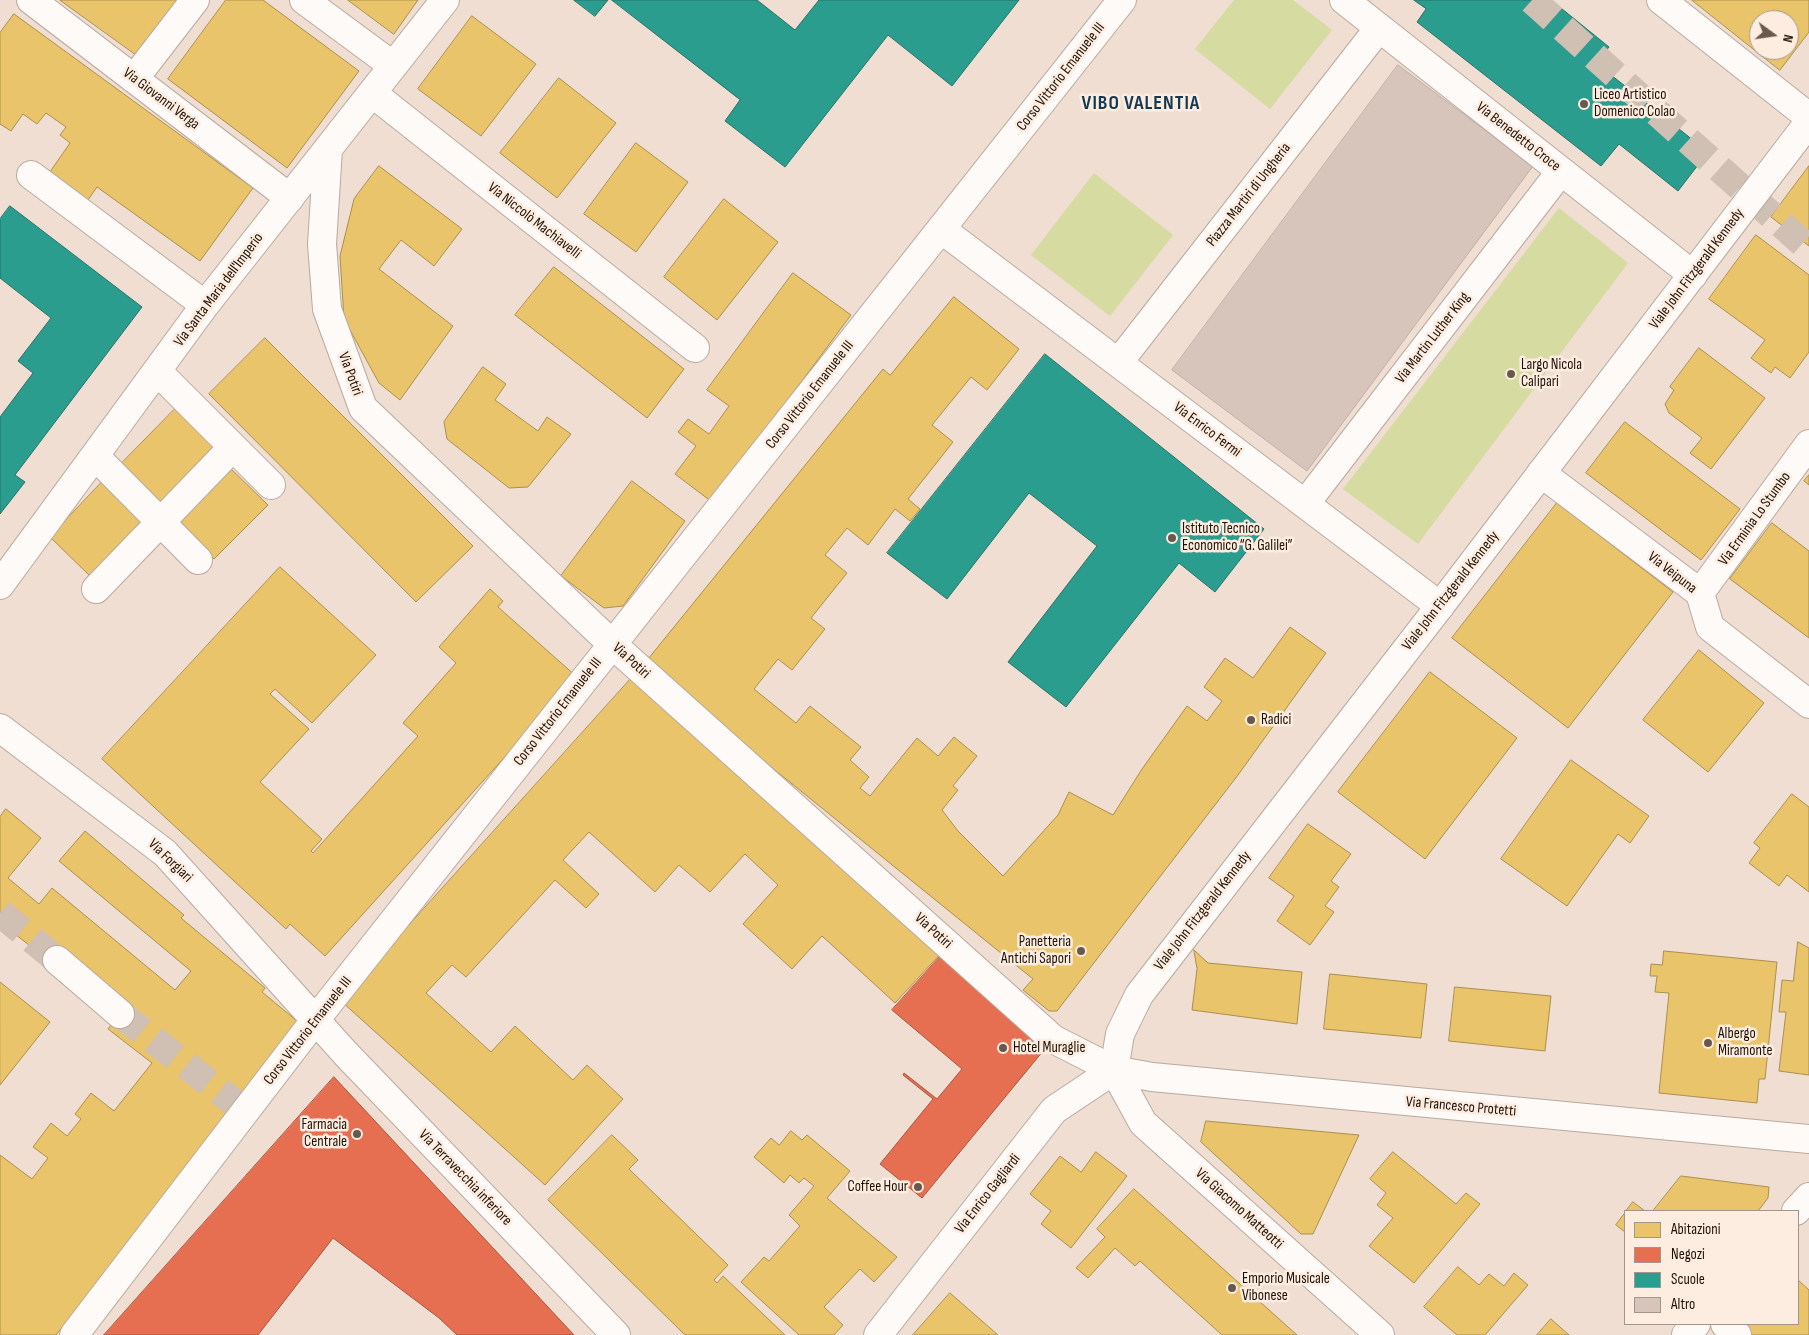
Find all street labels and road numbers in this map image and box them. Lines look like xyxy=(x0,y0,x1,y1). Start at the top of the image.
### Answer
street label: Corso Vittorio Emanuele III xyxy=(1013,19,1109,135)
street label: Via Giovanni Verga xyxy=(119,64,203,134)
street label: Via Benedetto Croce xyxy=(1472,98,1564,176)
street label: Piazza Martiri di Ungheria xyxy=(1203,140,1295,250)
street label: Via Niccolò Machiavelli xyxy=(484,179,584,263)
street label: Viale John Fitzgerald Kennedy xyxy=(1646,205,1748,333)
street label: Via Santa Maria dell'Imperio xyxy=(170,230,268,350)
street label: Via Martin Luther King xyxy=(1392,289,1474,387)
street label: Corso Vittorio Emanuele III xyxy=(762,337,858,453)
street label: Via Potiri xyxy=(334,350,366,398)
street label: Via Enrico Fermi xyxy=(1170,399,1244,461)
street label: Via Erminia Lo Stumbo xyxy=(1715,469,1795,569)
street label: Viale John Fitzgerald Kennedy xyxy=(1399,528,1503,654)
street label: Via Veipuna xyxy=(1644,548,1700,598)
street label: Via Potiri xyxy=(608,639,654,683)
street label: Corso Vittorio Emanuele III xyxy=(510,654,606,770)
street label: Via Forgiari xyxy=(144,835,196,887)
street label: Viale John Fitzgerald Kennedy xyxy=(1151,848,1255,974)
street label: Via Potiri xyxy=(910,909,956,953)
street label: Corso Vittorio Emanuele III xyxy=(260,973,356,1089)
street label: Via Francesco Protetti xyxy=(1405,1093,1517,1121)
street label: Via Terravecchia inferiore xyxy=(415,1126,515,1230)
street label: Via Enrico Gagliardi xyxy=(951,1151,1025,1237)
street label: Via Giacomo Matteotti xyxy=(1191,1165,1287,1253)

